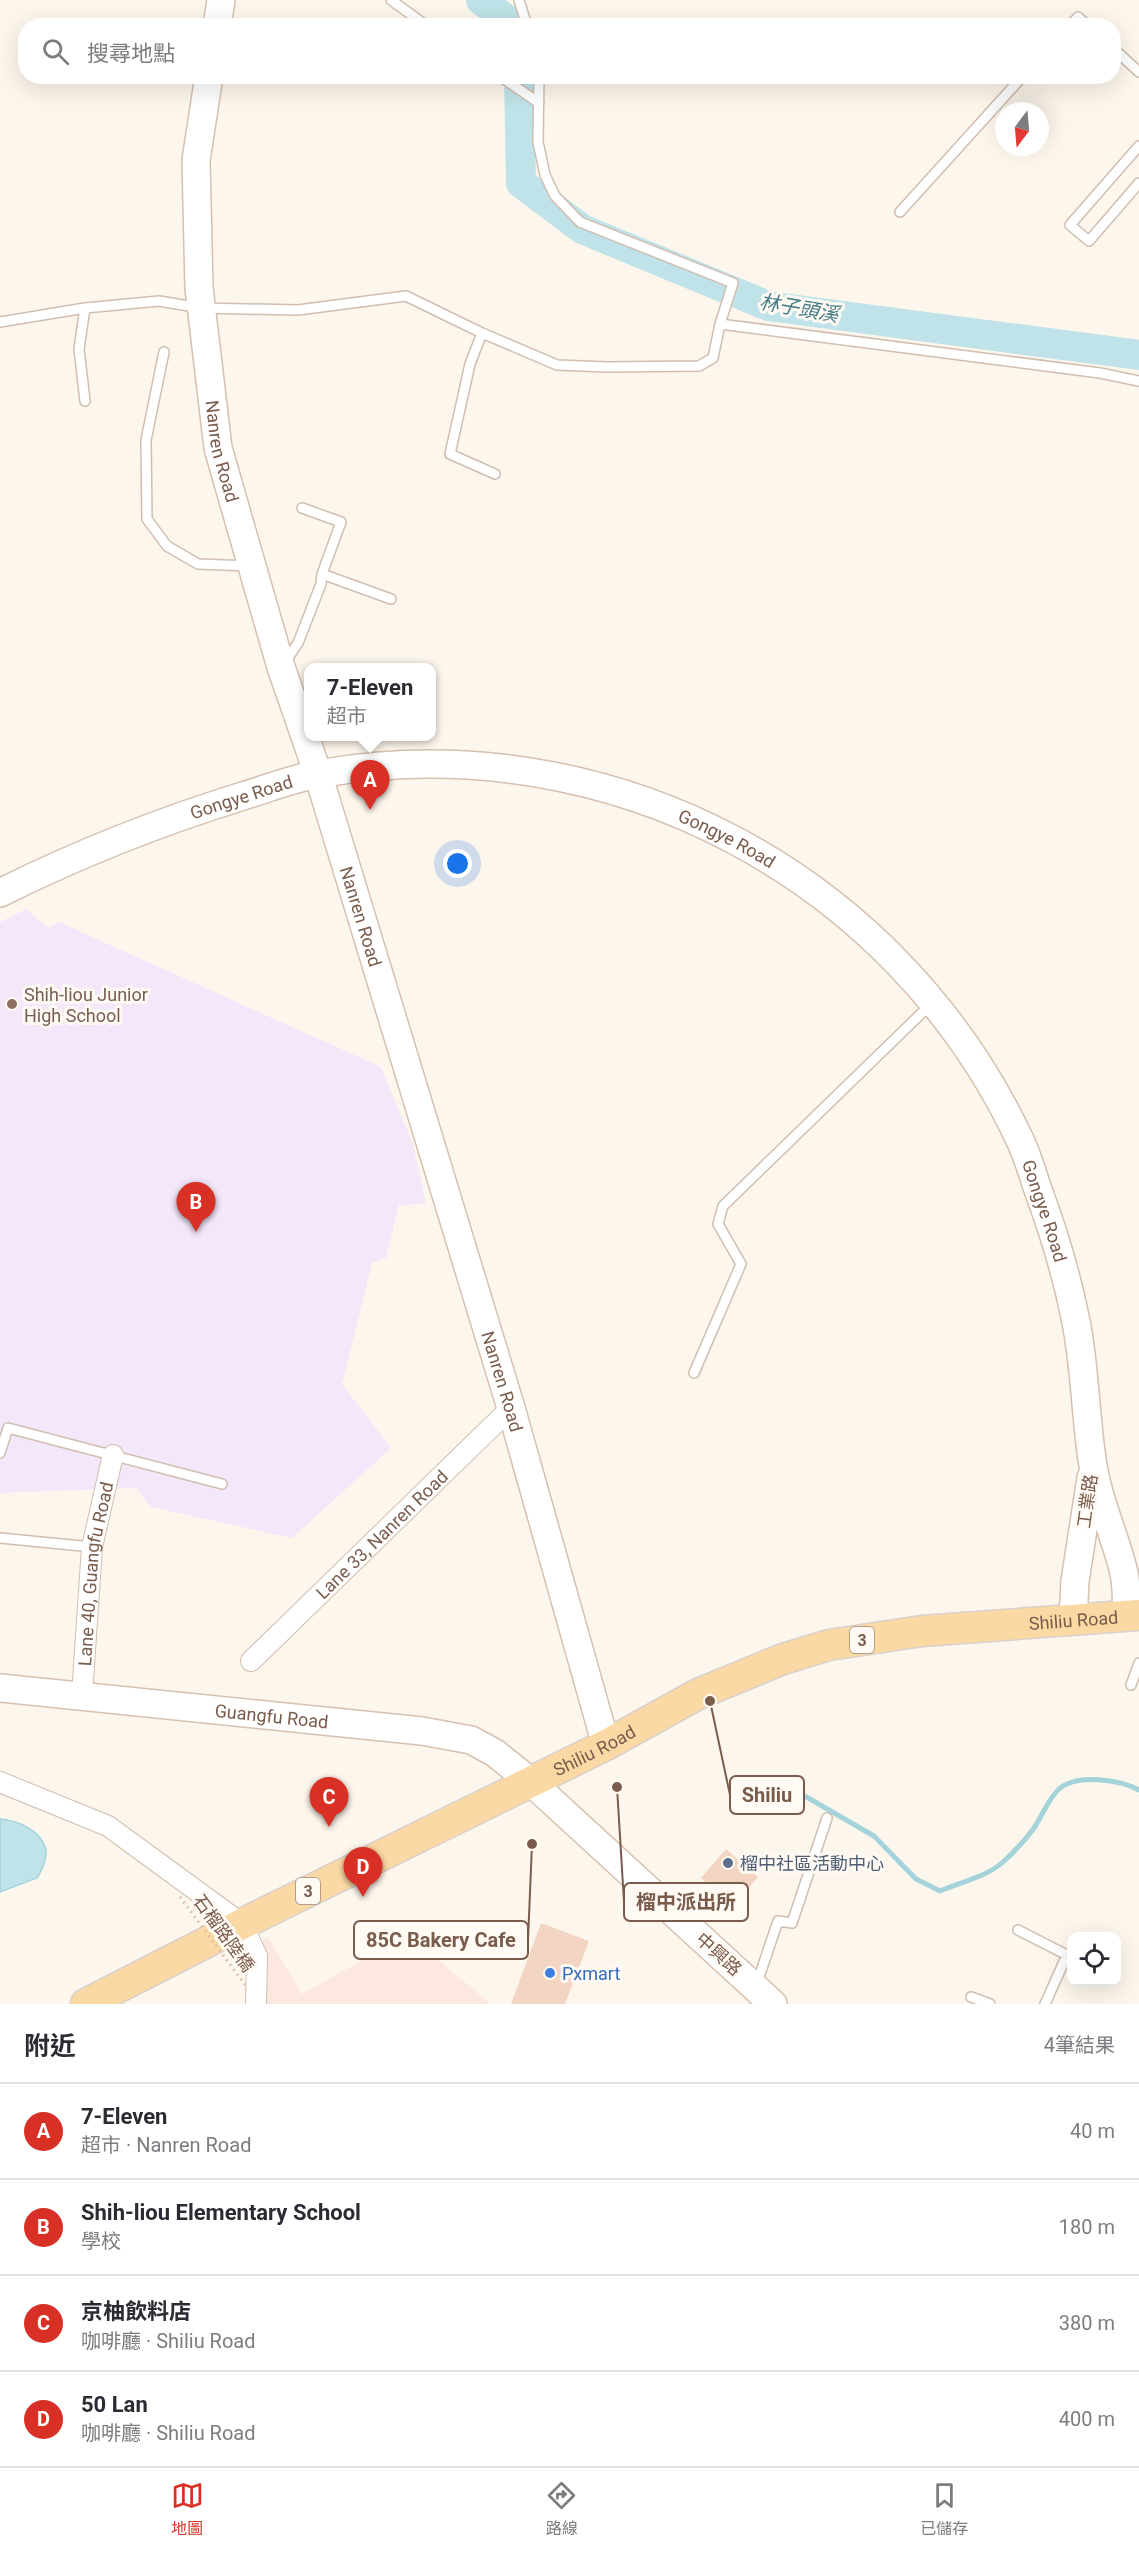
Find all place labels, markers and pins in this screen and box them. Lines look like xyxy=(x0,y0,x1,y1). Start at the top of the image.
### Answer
pin: A xyxy=(350,760,389,810)
place label: Shih-liou Junior High School xyxy=(24,984,148,1026)
marker: Shih-liou Junior High School xyxy=(5,997,19,1011)
pin: B xyxy=(176,1182,216,1232)
callout: Shiliu xyxy=(730,1776,804,1814)
pin: C xyxy=(310,1778,348,1827)
pin: D xyxy=(344,1848,382,1897)
place label: 榴中社區活動中心 xyxy=(740,1853,884,1874)
marker: 榴中社區活動中心 xyxy=(721,1856,735,1870)
callout: 榴中派出所 xyxy=(624,1883,748,1921)
callout: 85C Bakery Cafe xyxy=(354,1921,528,1959)
place label: Pxmart xyxy=(562,1963,620,1984)
marker: Pxmart xyxy=(543,1966,557,1980)

